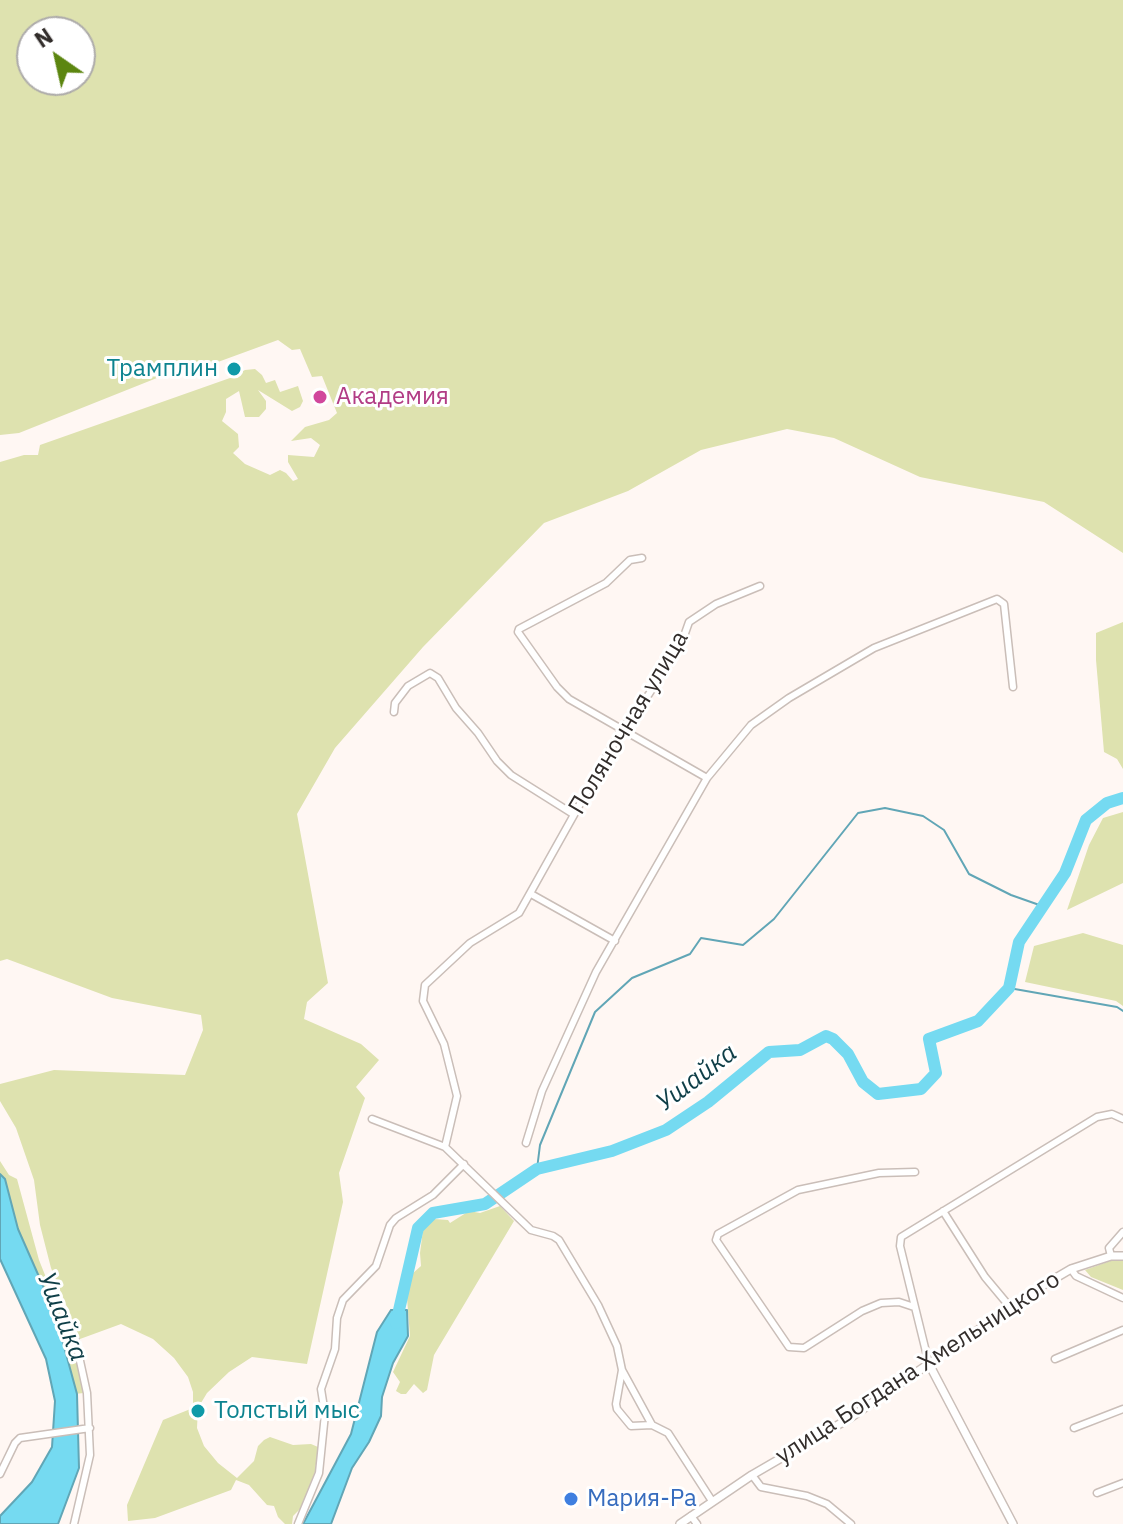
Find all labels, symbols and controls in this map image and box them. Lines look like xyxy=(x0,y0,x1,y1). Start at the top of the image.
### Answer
north arrow xyxy=(16,16,96,96)
text: N xyxy=(29,21,58,54)
place label: Трамплин xyxy=(106,355,218,383)
marker: Трамплин xyxy=(225,360,243,378)
place label: Академия xyxy=(336,383,449,411)
marker: Академия xyxy=(311,388,329,406)
street label: Поляночная улица xyxy=(563,626,695,820)
water label: Ушайка xyxy=(650,1038,744,1118)
street label: улица Богдана Хмельницкого xyxy=(770,1265,1066,1471)
water label: Ушайка xyxy=(30,1268,94,1366)
place label: Толстый мыс xyxy=(214,1397,360,1425)
marker: Толстый мыс xyxy=(189,1402,207,1420)
place label: Мария-Ра xyxy=(587,1485,697,1513)
marker: Мария-Ра xyxy=(562,1490,580,1508)

